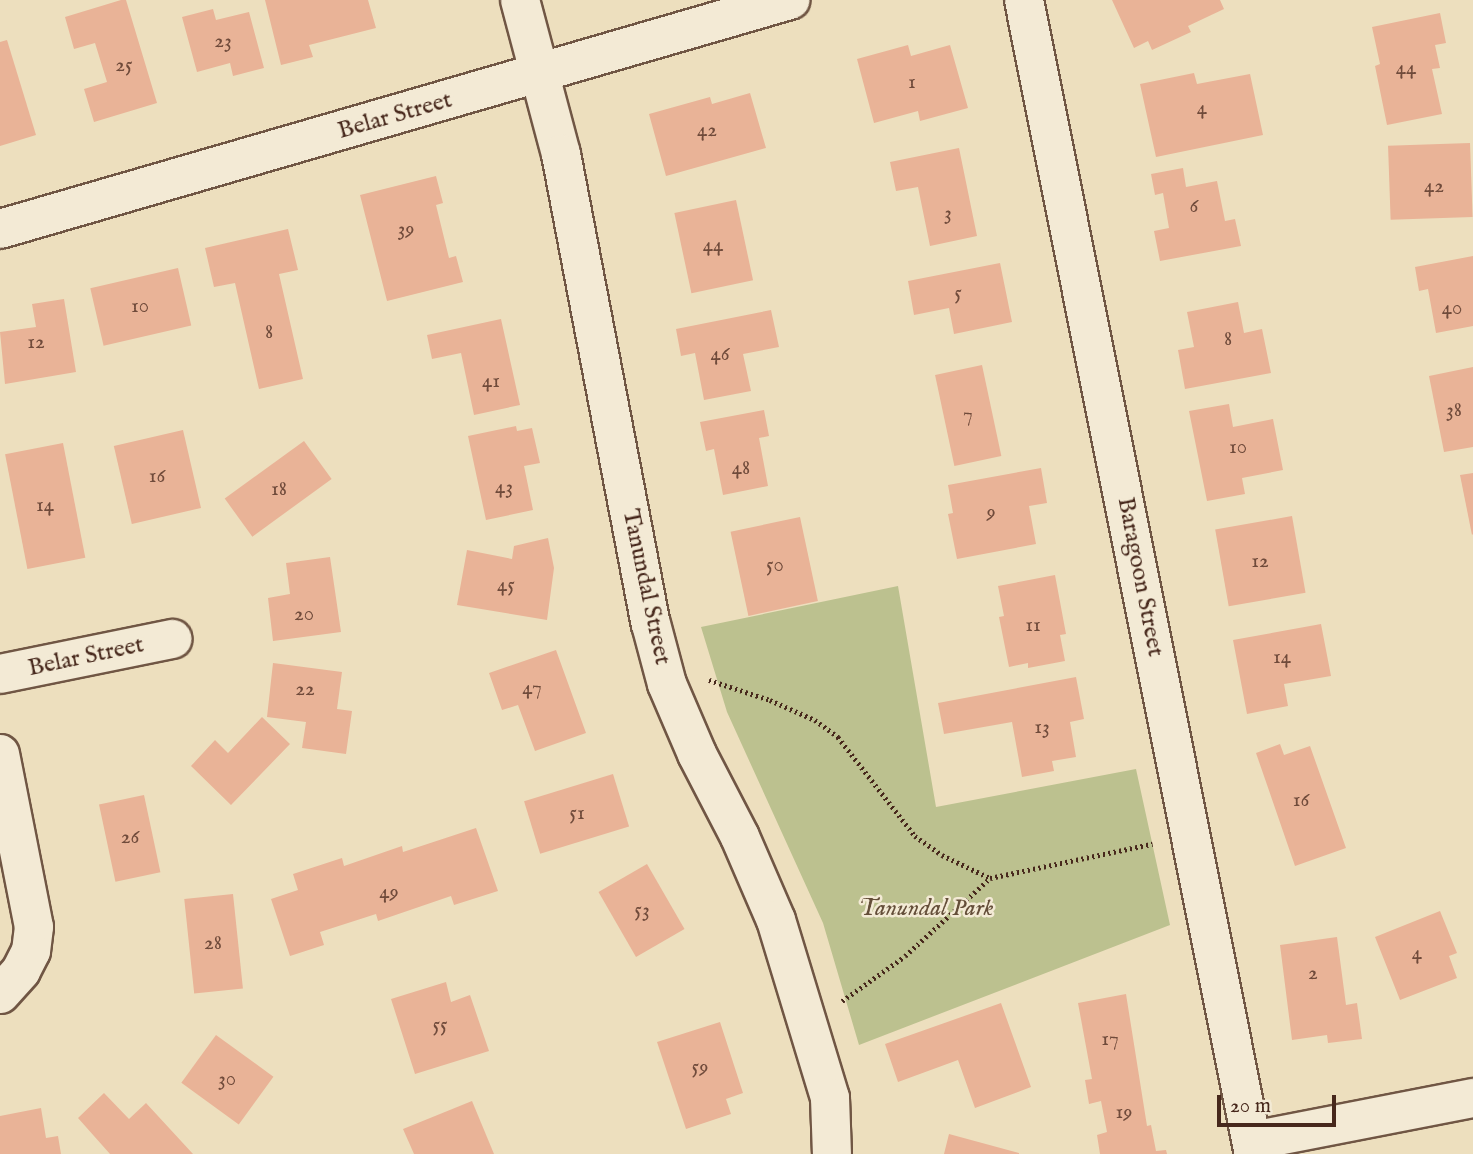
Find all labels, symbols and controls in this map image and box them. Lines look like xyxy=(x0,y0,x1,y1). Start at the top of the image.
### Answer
house number: 23 xyxy=(214,29,232,55)
house number: 25 xyxy=(115,53,133,79)
house number: 44 xyxy=(1396,56,1416,82)
house number: 1 xyxy=(908,70,916,96)
street label: Belar Street xyxy=(335,86,455,146)
house number: 4 xyxy=(1197,96,1207,122)
house number: 42 xyxy=(697,118,717,144)
house number: 42 xyxy=(1424,174,1444,200)
house number: 6 xyxy=(1190,194,1198,220)
house number: 3 xyxy=(944,201,952,227)
house number: 39 xyxy=(397,217,415,243)
house number: 44 xyxy=(703,233,723,259)
house number: 5 xyxy=(954,281,962,307)
house number: 10 xyxy=(131,294,149,320)
house number: 40 xyxy=(1442,296,1462,322)
house number: 8 xyxy=(265,320,273,346)
house number: 8 xyxy=(1224,327,1232,353)
house number: 12 xyxy=(27,330,45,356)
house number: 46 xyxy=(710,342,730,368)
house number: 41 xyxy=(482,369,500,395)
house number: 38 xyxy=(1446,398,1462,424)
house number: 7 xyxy=(963,403,973,429)
house number: 10 xyxy=(1229,435,1247,461)
house number: 48 xyxy=(732,456,750,482)
house number: 16 xyxy=(149,464,165,490)
house number: 43 xyxy=(495,475,513,501)
house number: 18 xyxy=(271,477,287,503)
house number: 14 xyxy=(36,493,54,519)
street label: Baragoon Street xyxy=(1110,495,1170,659)
house number: 9 xyxy=(986,500,996,526)
street label: Tanundal Street xyxy=(615,506,677,668)
house number: 12 xyxy=(1251,549,1269,575)
house number: 50 xyxy=(766,553,784,579)
house number: 45 xyxy=(497,573,515,599)
house number: 20 xyxy=(294,602,314,628)
house number: 11 xyxy=(1025,613,1041,639)
street label: Belar Street xyxy=(26,631,146,683)
house number: 14 xyxy=(1273,645,1291,671)
house number: 47 xyxy=(522,676,542,702)
house number: 22 xyxy=(295,677,315,703)
house number: 13 xyxy=(1034,715,1050,741)
house number: 16 xyxy=(1293,788,1309,814)
house number: 51 xyxy=(569,801,585,827)
house number: 26 xyxy=(121,825,139,851)
house number: 49 xyxy=(379,880,399,906)
park label: Tanundal Park xyxy=(859,895,993,923)
house number: 53 xyxy=(634,898,650,924)
house number: 28 xyxy=(204,931,222,957)
house number: 4 xyxy=(1412,941,1422,967)
house number: 2 xyxy=(1308,961,1318,987)
house number: 55 xyxy=(432,1013,448,1039)
house number: 17 xyxy=(1101,1027,1119,1053)
house number: 59 xyxy=(692,1055,708,1081)
house number: 30 xyxy=(218,1067,236,1093)
scale bar xyxy=(1221,1080,1340,1124)
text: 20 m xyxy=(1230,1093,1271,1120)
house number: 19 xyxy=(1116,1100,1132,1126)

